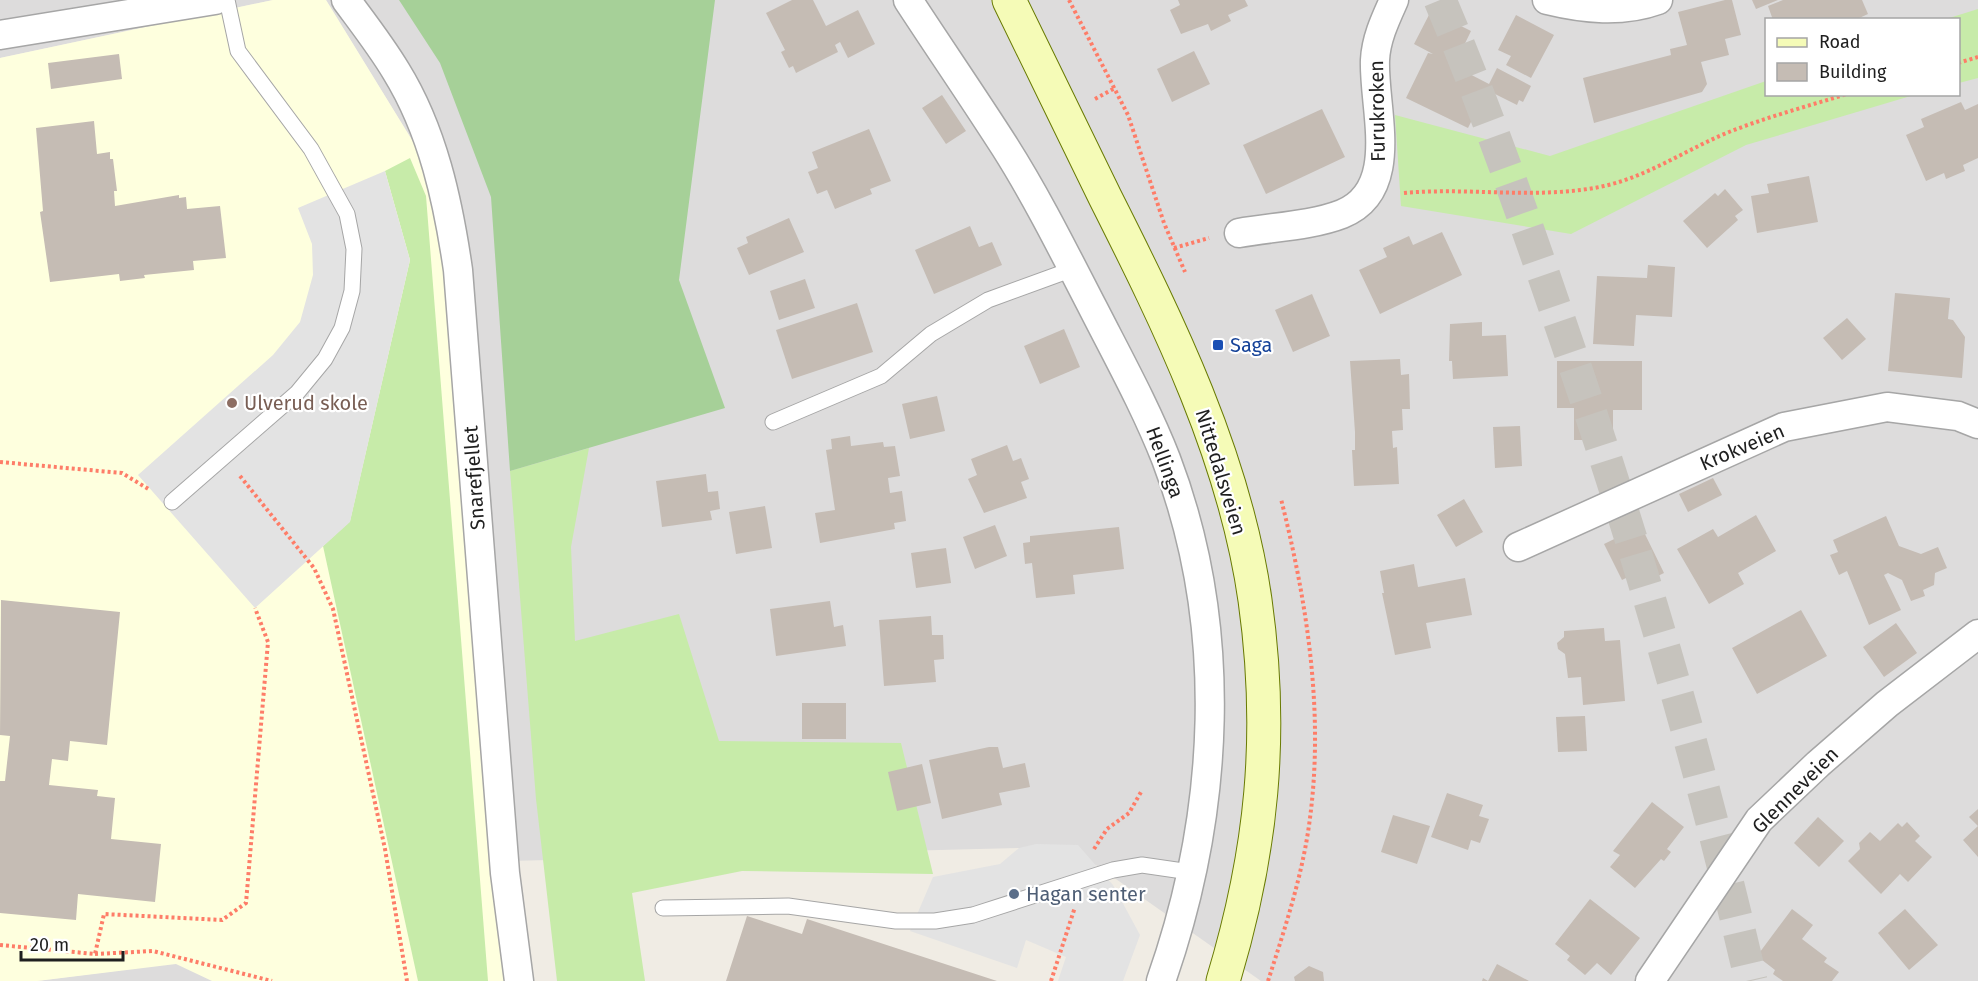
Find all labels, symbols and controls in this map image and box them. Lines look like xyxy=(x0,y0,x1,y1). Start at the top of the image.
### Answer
legend xyxy=(1765,18,1960,96)
text: Road xyxy=(1819,31,1861,53)
street label: Furukroken xyxy=(1364,60,1390,162)
text: Building xyxy=(1819,61,1887,83)
place label: Saga xyxy=(1230,333,1272,357)
marker: Saga xyxy=(1211,338,1225,352)
place label: Ulverud skole xyxy=(244,391,368,415)
marker: Ulverud skole xyxy=(225,396,239,410)
street label: Nittedalsveien xyxy=(1190,406,1252,538)
street label: Krokveien xyxy=(1696,418,1788,476)
street label: Hellinga xyxy=(1141,423,1189,501)
street label: Snarefjellet xyxy=(458,424,490,531)
street label: Glenneveien xyxy=(1747,742,1843,838)
place label: Hagan senter xyxy=(1026,882,1146,906)
marker: Hagan senter xyxy=(1007,887,1021,901)
scale bar xyxy=(21,924,123,962)
text: 20 m xyxy=(30,934,69,956)

